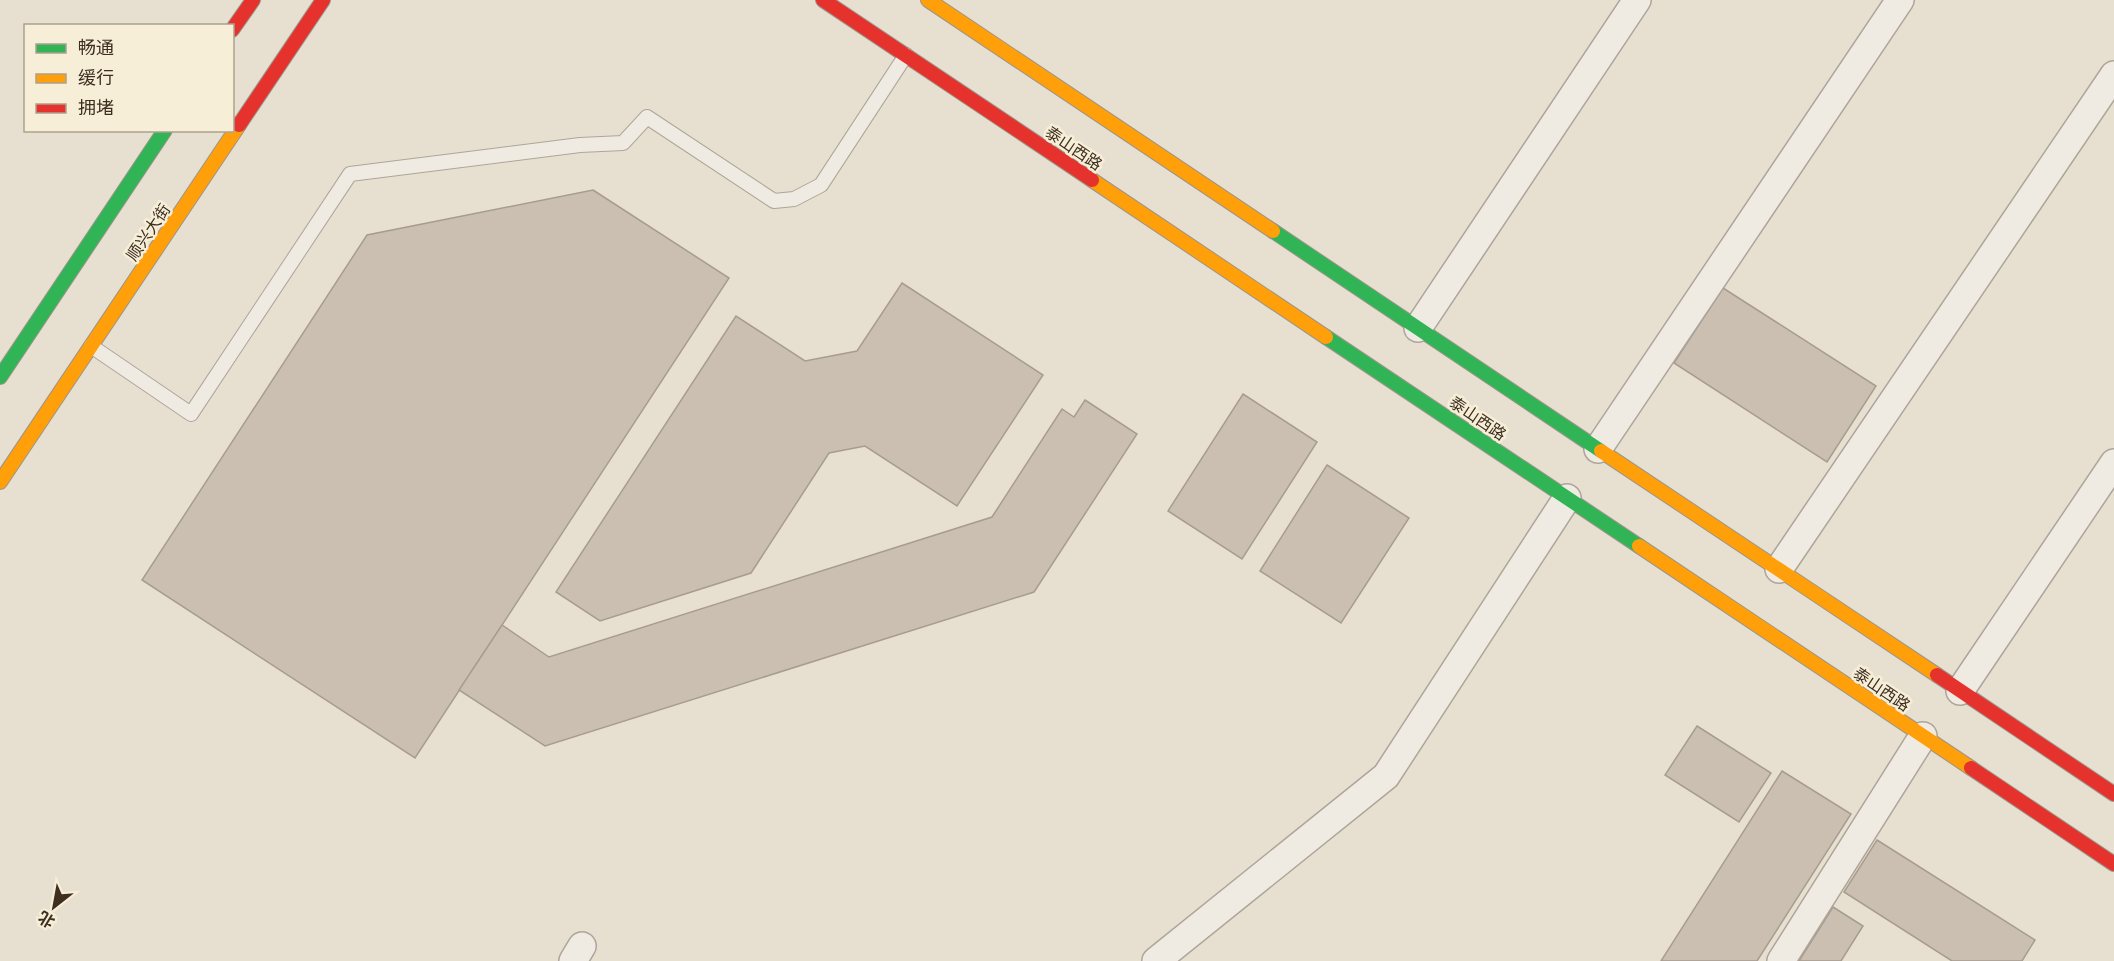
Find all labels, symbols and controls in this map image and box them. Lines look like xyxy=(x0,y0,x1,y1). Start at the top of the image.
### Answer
legend xyxy=(24,24,234,132)
text: 畅通 xyxy=(78,35,114,59)
text: 缓行 xyxy=(78,65,114,89)
text: 拥堵 xyxy=(78,95,114,119)
street label: 泰山西路 xyxy=(1041,121,1107,175)
street label: 顺兴大街 xyxy=(121,199,175,265)
street label: 泰山西路 xyxy=(1445,391,1511,445)
street label: 泰山西路 xyxy=(1849,662,1915,716)
north arrow xyxy=(24,877,84,937)
text: 北 xyxy=(34,906,59,933)

